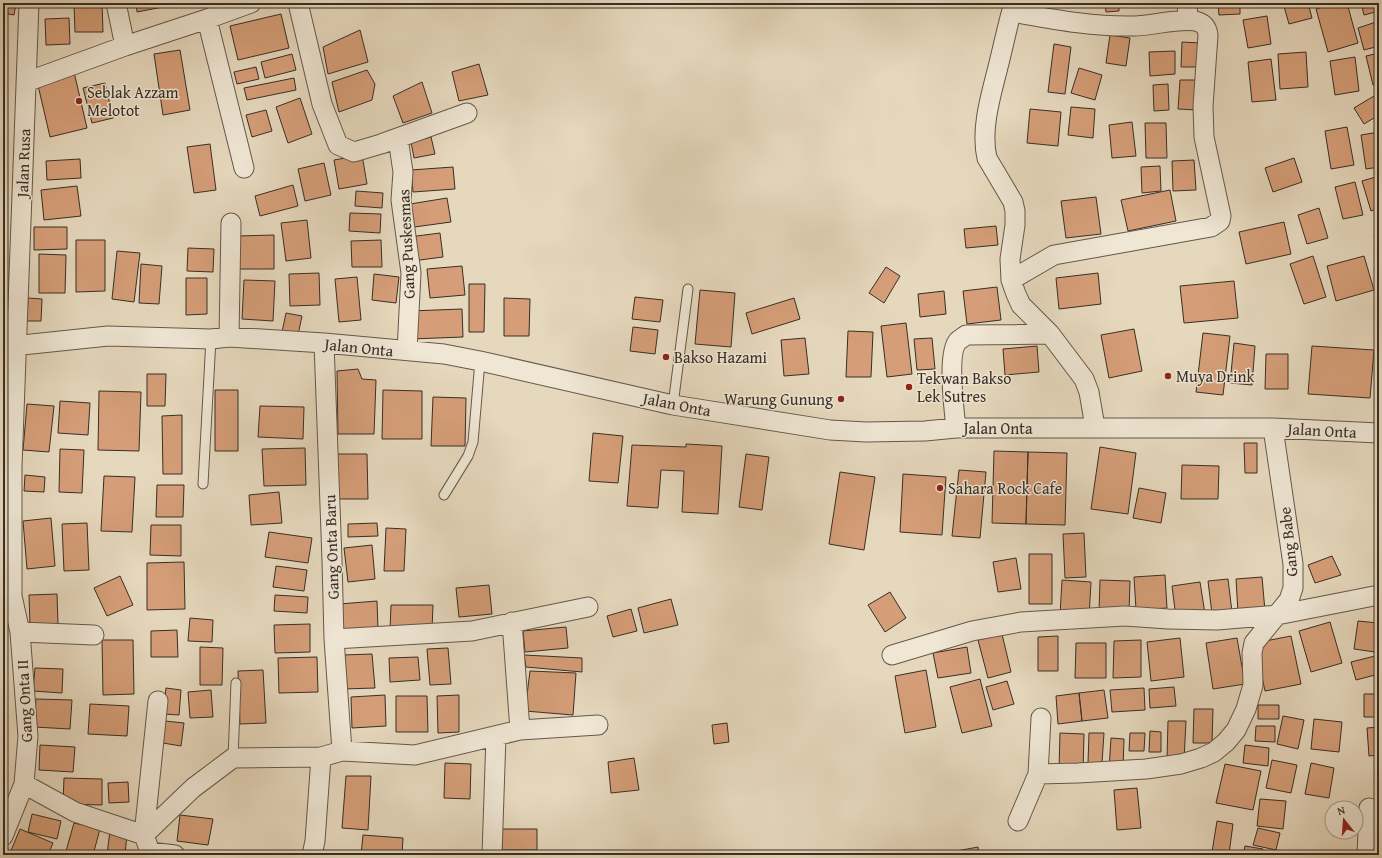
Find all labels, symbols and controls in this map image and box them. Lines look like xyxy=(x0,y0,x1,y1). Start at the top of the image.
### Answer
place label: Seblak Azzam Melotot xyxy=(87,80,179,122)
marker: Seblak Azzam Melotot xyxy=(74,96,84,106)
street label: Jalan Rusa xyxy=(10,128,36,200)
street label: Gang Puskesmas xyxy=(391,189,421,299)
street label: Jalan Onta xyxy=(321,331,395,363)
place label: Bakso Hazami xyxy=(674,345,768,369)
marker: Bakso Hazami xyxy=(661,352,671,362)
place label: Muya Drink xyxy=(1176,364,1255,388)
place label: Tekwan Bakso Lek Sutres xyxy=(917,366,1011,408)
marker: Muya Drink xyxy=(1163,371,1173,381)
marker: Tekwan Bakso Lek Sutres xyxy=(904,382,914,392)
street label: Jalan Onta xyxy=(639,385,714,422)
place label: Warung Gunung xyxy=(724,387,833,411)
marker: Warung Gunung xyxy=(836,394,846,404)
street label: Jalan Onta xyxy=(961,416,1033,440)
street label: Jalan Onta xyxy=(1285,416,1358,444)
place label: Sahara Rock Cafe xyxy=(948,476,1062,500)
marker: Sahara Rock Cafe xyxy=(935,483,945,493)
street label: Gang Onta Baru xyxy=(317,494,345,600)
street label: Gang Babe xyxy=(1272,506,1304,578)
street label: Gang Onta II xyxy=(10,659,38,743)
north arrow xyxy=(1324,800,1364,840)
text: N xyxy=(1335,802,1348,819)

